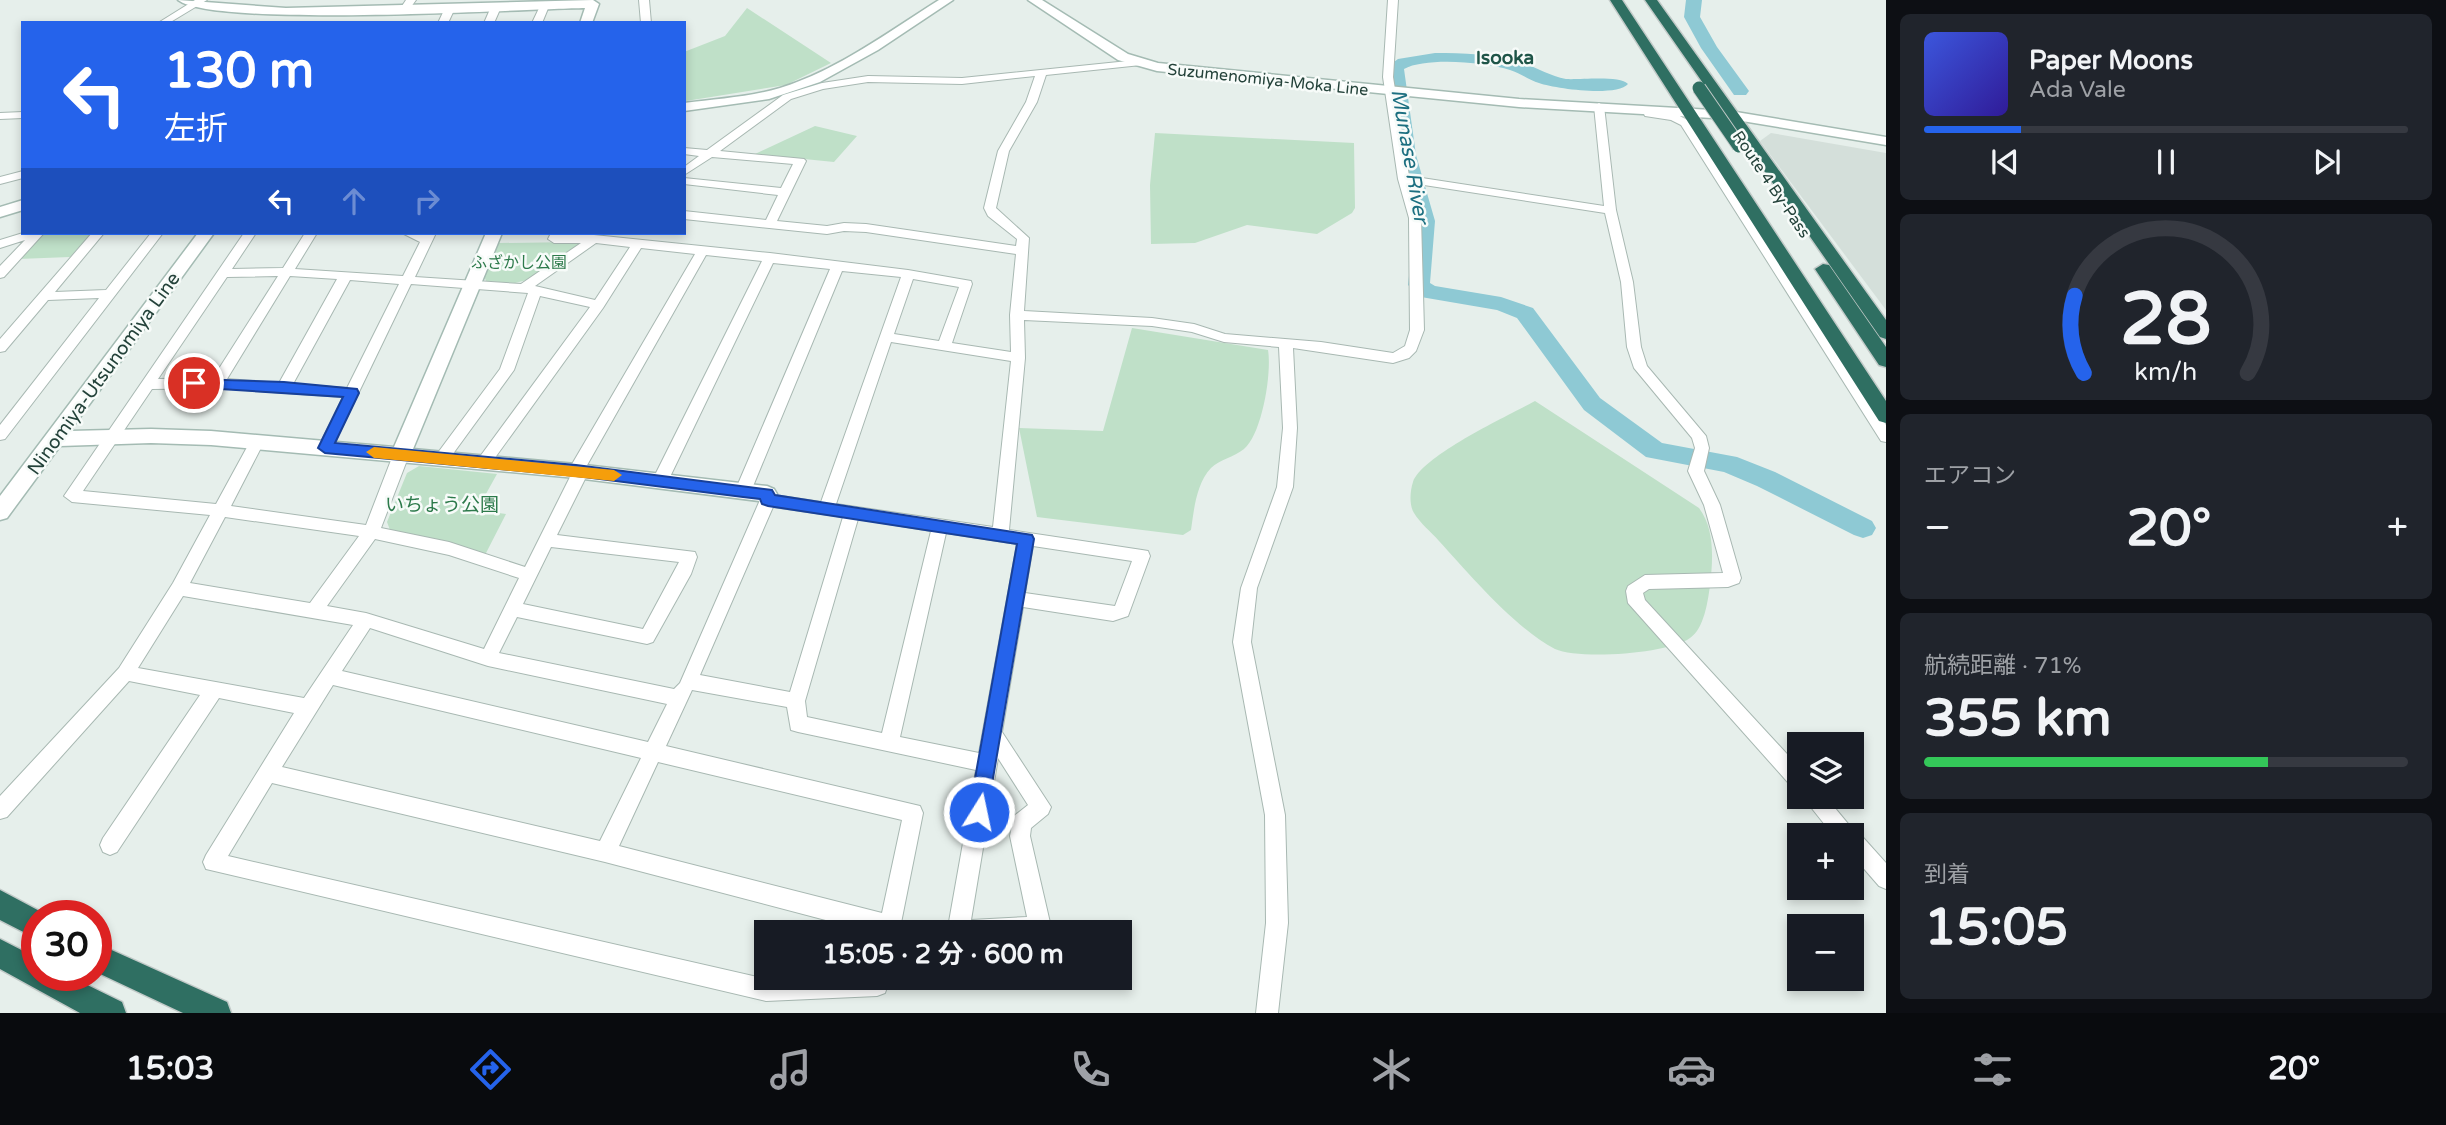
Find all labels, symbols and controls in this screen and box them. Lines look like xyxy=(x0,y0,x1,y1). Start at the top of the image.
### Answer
text: 130 m xyxy=(164,42,314,101)
text: Paper Moons xyxy=(2029,45,2193,76)
district label: Isooka xyxy=(1476,47,1534,69)
icon: left xyxy=(49,49,140,140)
street label: Suzumenomiya-Moka Line xyxy=(1167,60,1369,100)
text: Ada Vale xyxy=(2029,76,2126,104)
water label: Munase River xyxy=(1385,87,1434,228)
text: 左折 xyxy=(164,110,228,148)
street label: Route 4 By-Pass xyxy=(1728,127,1814,242)
icon: previous xyxy=(1986,143,2024,181)
icon: pause xyxy=(2147,143,2185,181)
icon: next xyxy=(2308,143,2346,181)
icon: left xyxy=(262,182,300,220)
icon: ahead xyxy=(335,182,373,220)
icon: right xyxy=(408,182,446,220)
park label: ふざかし公園 xyxy=(471,253,567,273)
street label: Ninomiya-Utsunomiya Line xyxy=(23,268,185,479)
text: 28 xyxy=(2120,276,2212,364)
pin xyxy=(164,353,224,413)
text: km/h xyxy=(2135,356,2197,386)
icon: arrive xyxy=(175,364,213,402)
text: エアコン xyxy=(1924,462,2016,490)
park label: いちょう公園 xyxy=(385,494,499,516)
text: 20° xyxy=(2126,497,2211,560)
text: − xyxy=(1924,505,1951,551)
text: + xyxy=(2387,505,2408,551)
text: 航続距離 · 71% xyxy=(1924,652,2082,680)
text: 355 km xyxy=(1924,687,2112,750)
map controls xyxy=(1787,732,1864,991)
button: layers xyxy=(1787,732,1864,809)
position arrow xyxy=(942,775,1016,849)
button: + xyxy=(1787,823,1864,900)
text: 到着 xyxy=(1924,861,1970,889)
text: 15:05 xyxy=(1924,896,2068,959)
speed limit sign: 30 xyxy=(21,900,112,991)
button: − xyxy=(1787,914,1864,991)
text: 15:05 · 2 分 · 600 m xyxy=(822,939,1064,970)
icon: directions xyxy=(466,1045,515,1094)
icon: music xyxy=(766,1045,815,1094)
icon: phone xyxy=(1066,1045,1115,1094)
icon: climate xyxy=(1367,1045,1416,1094)
icon: car xyxy=(1667,1045,1716,1094)
icon: filters xyxy=(1968,1045,2017,1094)
text: 15:03 xyxy=(126,1050,214,1088)
text: 20° xyxy=(2268,1050,2320,1088)

